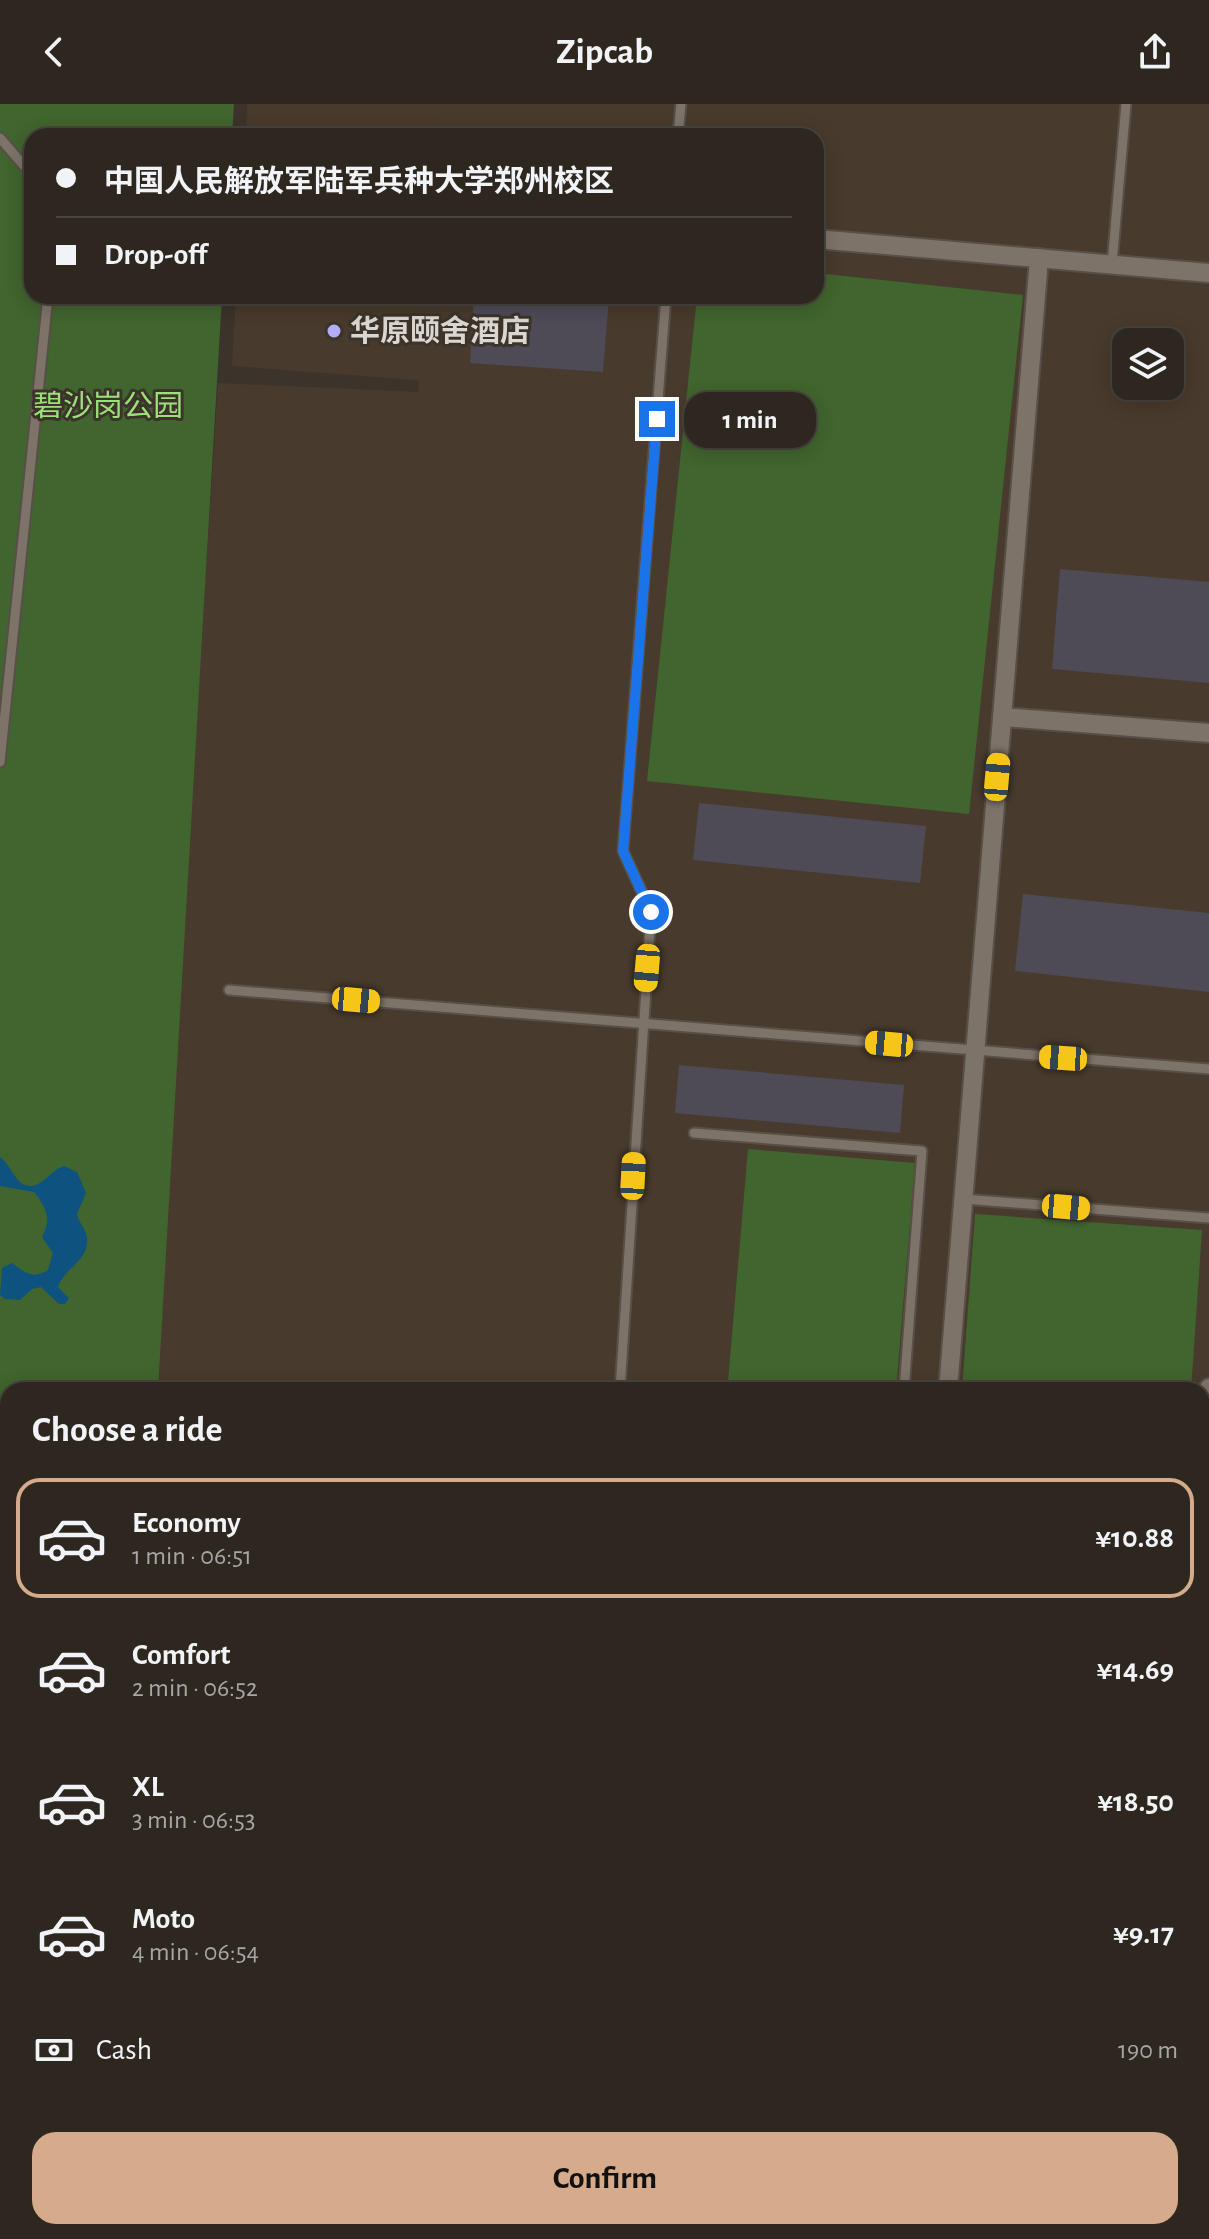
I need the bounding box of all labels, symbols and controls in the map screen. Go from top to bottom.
icon: back [32,30,76,74]
icon: share [1133,30,1177,74]
text: Zipcab [556,34,653,70]
text: 中国人民解放军陆军兵种大学郑州校区 [104,167,614,197]
text: Drop-off [104,240,207,270]
place label: 华原颐舍酒店 [350,314,530,347]
marker: 华原颐舍酒店 [325,322,343,340]
map controls [1112,328,1184,400]
button: layers [1112,328,1184,400]
park label: 碧沙岗公园 [33,390,183,422]
callout: 1 min [685,391,817,447]
route end [639,401,675,437]
text: 1 min [723,407,777,433]
car [983,752,1011,802]
route start [633,894,669,930]
car [633,943,661,993]
car [331,986,381,1014]
car [864,1030,914,1058]
car [1038,1044,1088,1072]
car [620,1151,646,1201]
car [1041,1193,1091,1221]
text: Choose a ride [32,1412,222,1448]
icon: car [36,1502,108,1574]
text: Economy [132,1508,241,1538]
text: ¥10.88 [1095,1523,1174,1553]
text: 1 min · 06:51 [132,1543,252,1569]
icon: car [36,1634,108,1706]
text: Comfort [132,1640,231,1670]
text: ¥14.69 [1096,1655,1174,1685]
text: 2 min · 06:52 [132,1675,258,1701]
icon: car [36,1766,108,1838]
text: XL [132,1772,164,1802]
text: ¥18.50 [1097,1787,1174,1817]
text: 3 min · 06:53 [132,1807,256,1833]
icon: car [36,1898,108,1970]
text: Moto [132,1904,195,1934]
text: ¥9.17 [1113,1919,1174,1949]
text: 4 min · 06:54 [132,1939,259,1965]
icon: cash [32,2028,76,2072]
text: Cash [96,2035,152,2065]
text: 190 m [1118,2037,1178,2063]
button: Confirm [32,2132,1178,2224]

